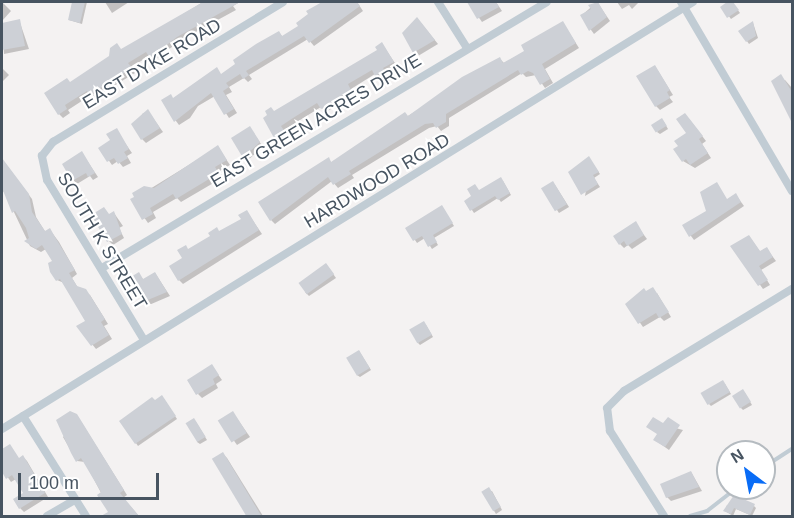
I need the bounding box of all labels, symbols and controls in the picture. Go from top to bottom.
street label: EAST DYKE ROAD [79,14,225,114]
street label: EAST GREEN ACRES DRIVE [206,49,426,193]
street label: HARDWOOD ROAD [300,129,454,233]
street label: SOUTH K STREET [53,169,151,313]
north arrow [716,440,776,500]
text: N [728,446,747,466]
scale bar [21,461,162,499]
text: 100 m [29,473,79,493]

